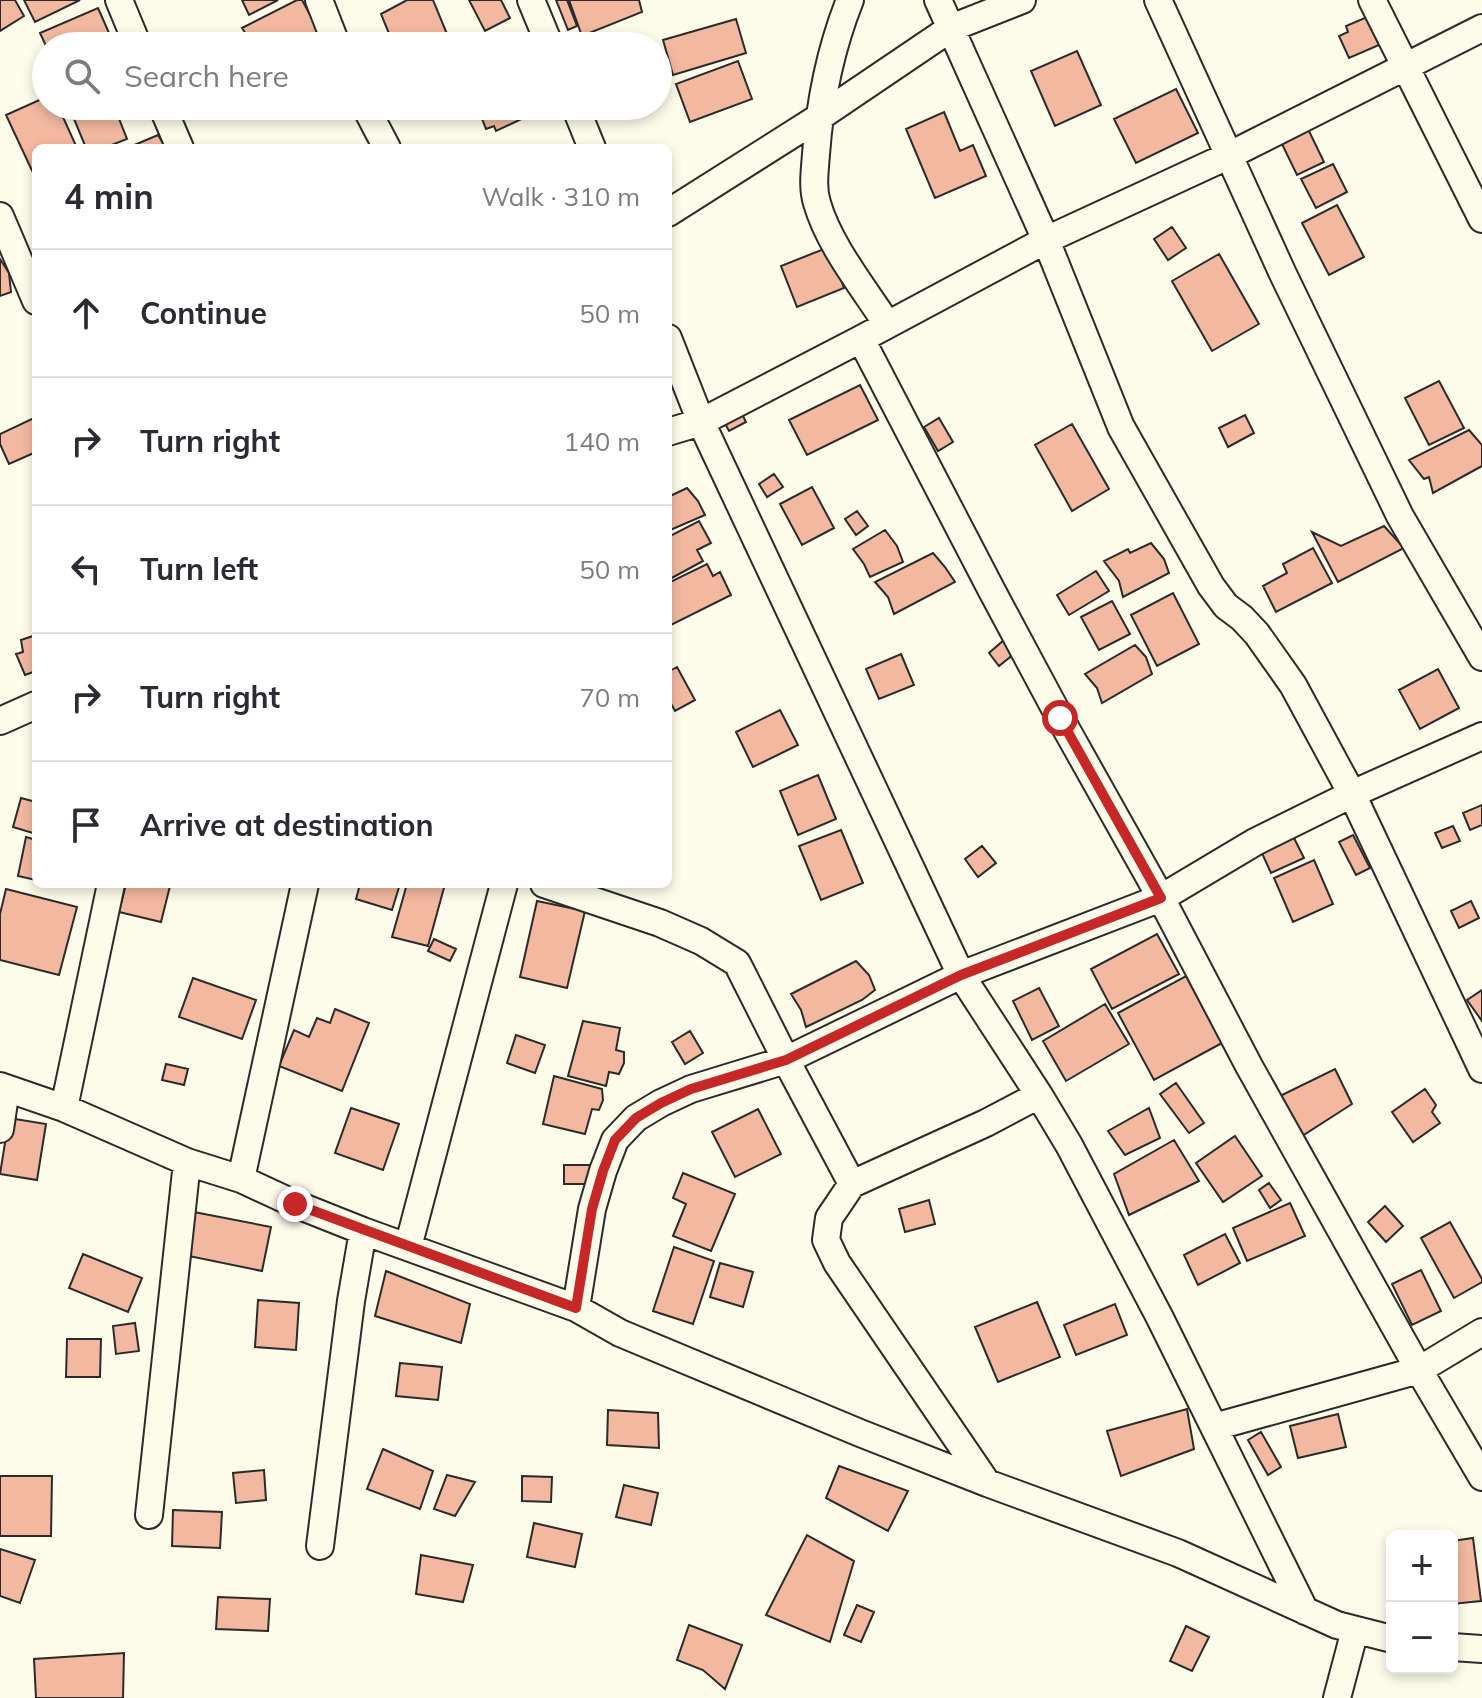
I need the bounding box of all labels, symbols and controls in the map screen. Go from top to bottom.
search box [32,32,672,120]
icon: search [60,54,104,98]
text: Search here [124,57,289,95]
text: 4 min [64,175,154,218]
text: Walk · 310 m [481,180,640,213]
icon: ahead [64,291,108,335]
text: Continue [140,294,267,332]
text: 50 m [579,297,640,330]
icon: right [64,419,108,463]
text: Turn right [140,422,280,460]
text: 140 m [564,425,640,458]
icon: left [64,547,108,591]
text: Turn left [140,550,258,588]
text: 50 m [579,553,640,586]
icon: right [64,675,108,719]
text: Turn right [140,678,280,716]
text: 70 m [579,681,640,714]
route start [1042,700,1078,736]
icon: arrive [64,803,108,847]
text: Arrive at destination [140,806,434,844]
route end [277,1186,313,1222]
map controls [1386,1530,1458,1674]
button: + [1386,1530,1458,1602]
button: − [1386,1602,1458,1674]

